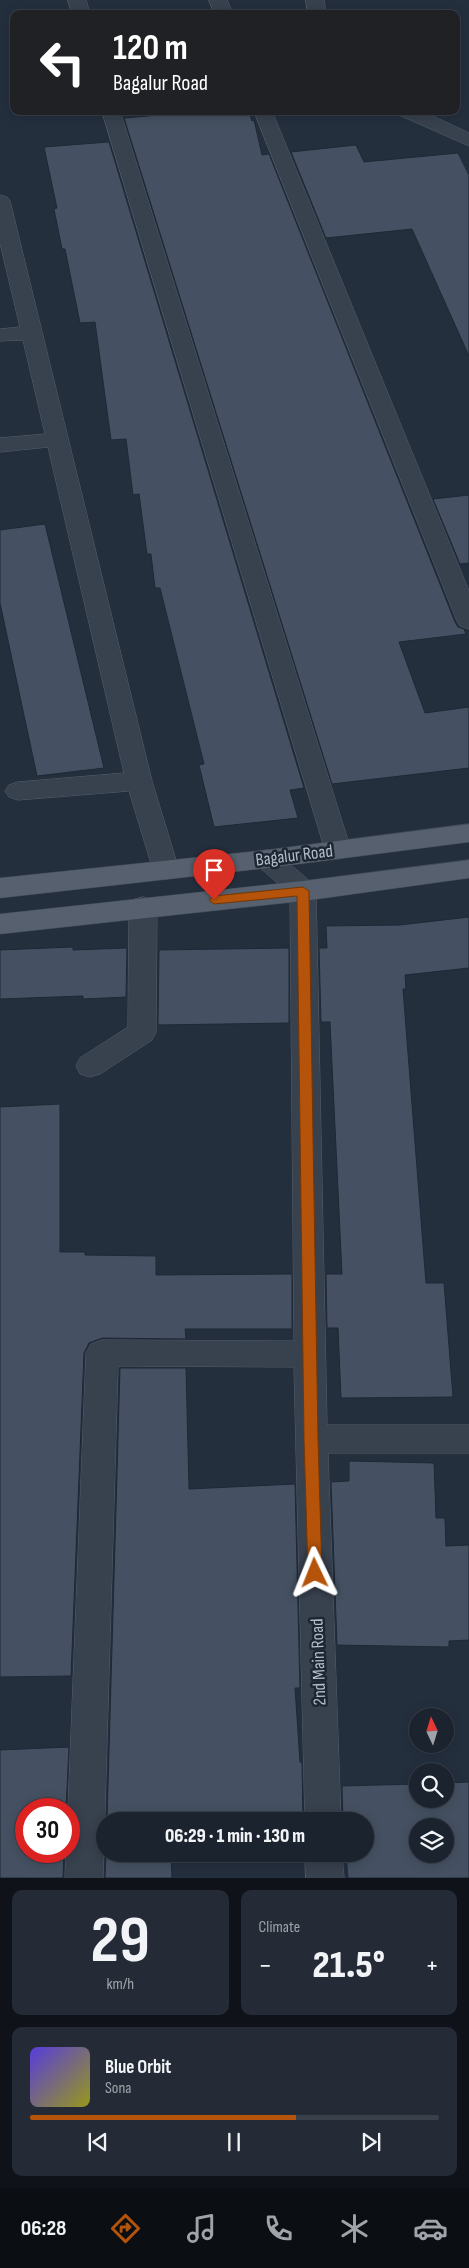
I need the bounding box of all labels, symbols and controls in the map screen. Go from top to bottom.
text: 120 m [113,27,188,70]
icon: left [30,30,95,95]
text: Bagalur Road [113,70,208,97]
street label: Bagalur Road [254,840,334,871]
pin [193,849,235,900]
icon: arrive [200,856,228,884]
position arrow [288,1546,340,1598]
street label: 2nd Main Road [306,1618,331,1706]
north arrow [409,1708,454,1752]
map controls [409,1708,454,1863]
button: search [409,1763,454,1808]
speed limit sign: 30 [15,1798,80,1863]
button: layers [409,1818,454,1863]
text: 06:29 · 1 min · 130 m [165,1825,305,1848]
text: 29 [91,1903,150,1981]
text: Climate [259,1918,300,1937]
text: 21.5° [313,1943,385,1988]
text: − [259,1949,272,1982]
text: + [425,1949,439,1982]
text: km/h [106,1975,134,1994]
text: Blue Orbit [105,2056,171,2079]
text: Sona [105,2079,132,2098]
icon: previous [84,2128,112,2156]
icon: pause [220,2128,248,2156]
icon: next [357,2128,385,2156]
icon: directions [108,2211,143,2246]
icon: music [184,2211,219,2246]
icon: phone [261,2211,296,2246]
icon: climate [337,2211,372,2246]
icon: car [413,2211,448,2246]
text: 06:28 [21,2215,66,2242]

